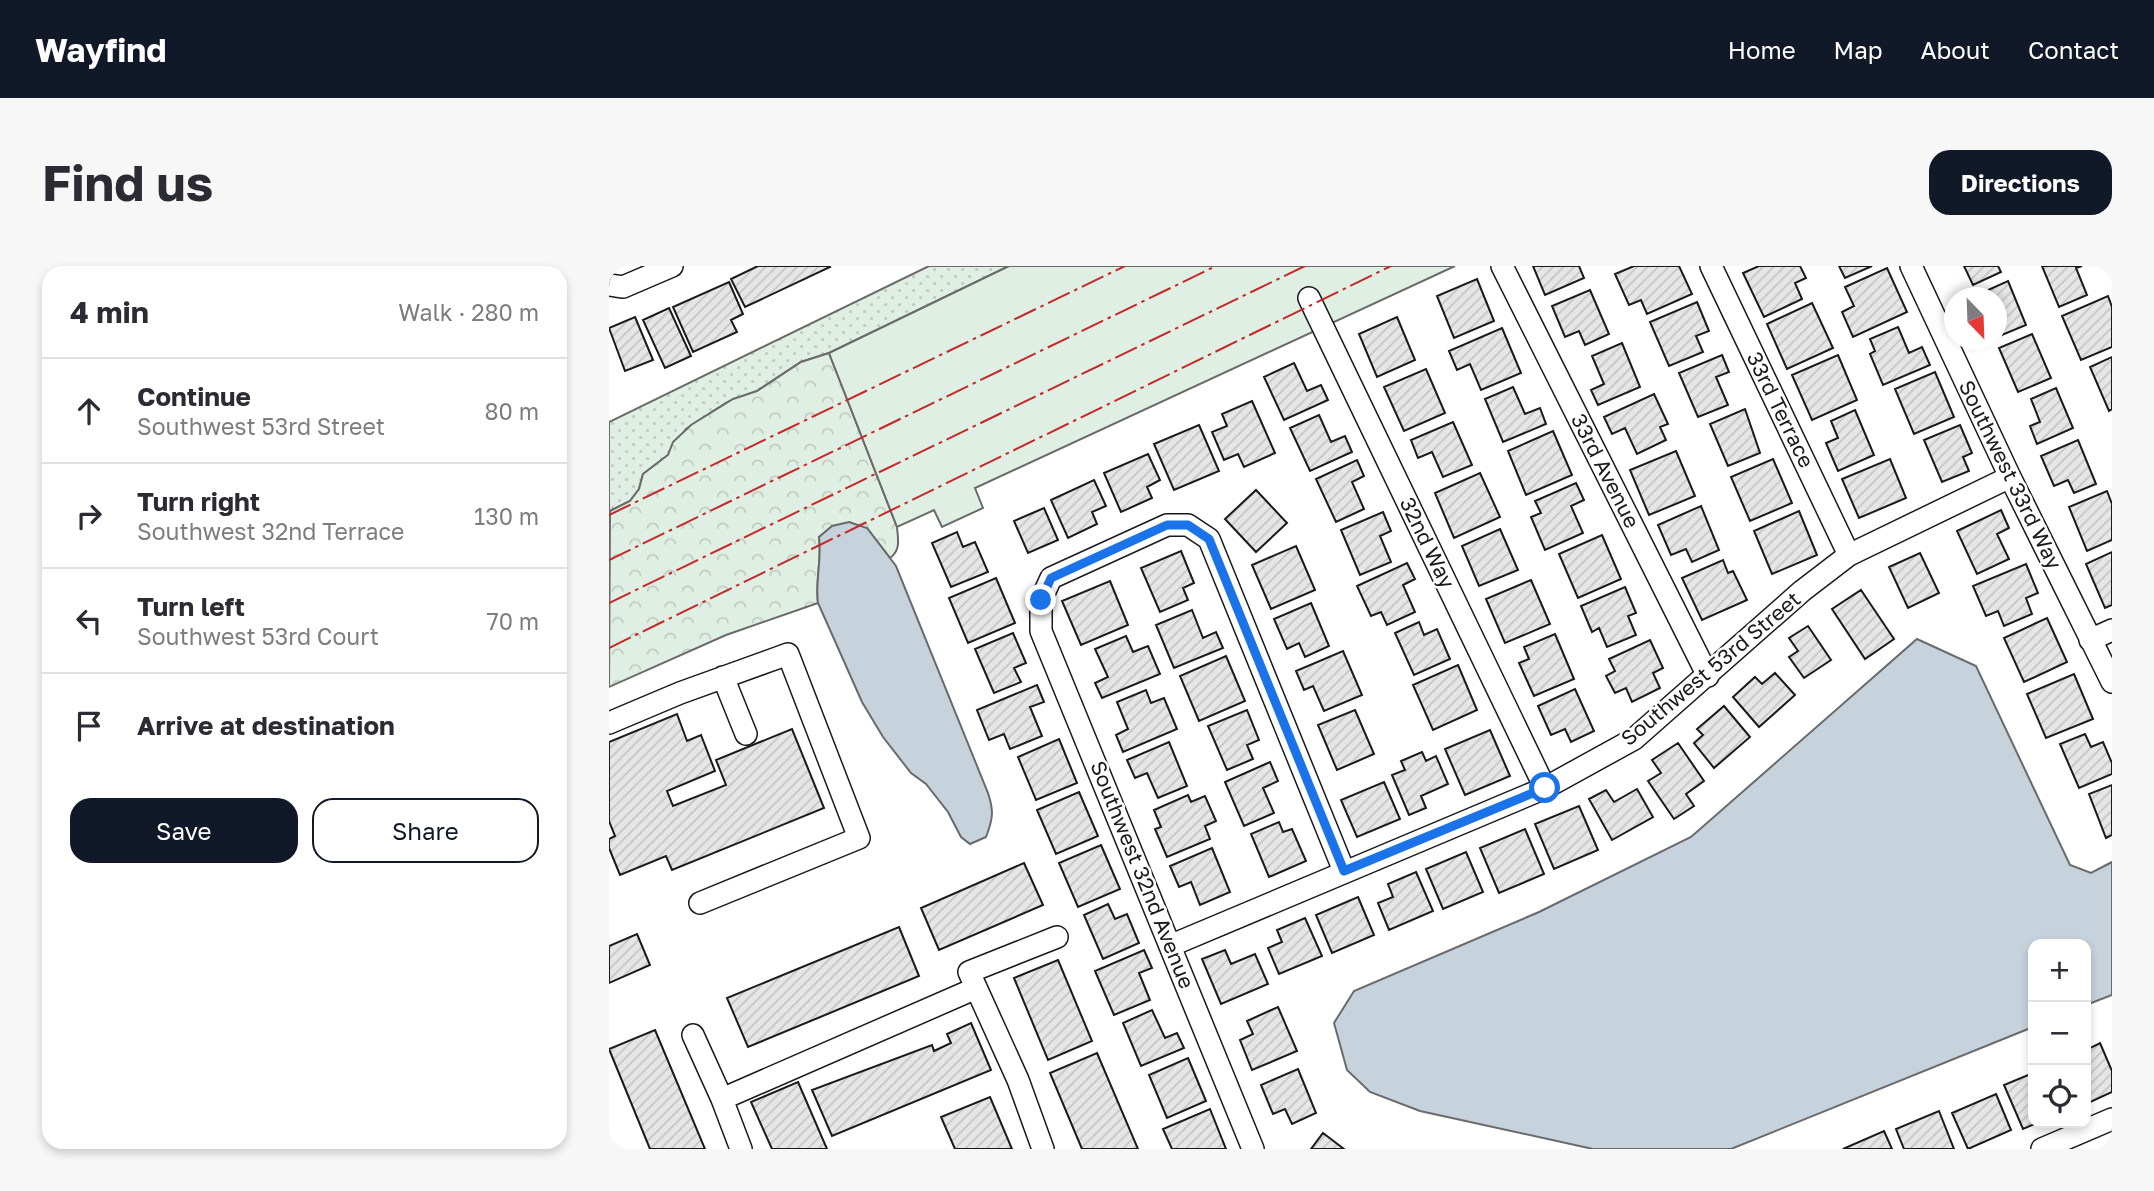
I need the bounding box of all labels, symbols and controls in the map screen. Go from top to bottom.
text: Wayfind [35,30,166,69]
text: Home [1728,35,1796,64]
text: Map [1834,35,1883,64]
text: About [1921,35,1990,64]
text: Contact [2028,35,2119,64]
button: Directions [1929,150,2112,215]
text: Find us [42,153,213,212]
north arrow [1944,287,2007,350]
text: 4 min [70,294,149,330]
text: Walk · 280 m [398,298,539,326]
street label: 33rd Terrace [1742,347,1820,472]
street label: Southwest 33rd Way [1954,376,2068,573]
text: Continue [137,381,251,412]
icon: ahead [70,392,108,430]
text: 80 m [485,397,539,425]
street label: 33rd Avenue [1566,409,1646,532]
text: Southwest 53rd Street [137,412,385,440]
text: Turn right [137,486,260,517]
street label: 32nd Way [1395,493,1461,593]
icon: right [70,497,108,535]
text: 130 m [474,502,539,530]
text: Southwest 32nd Terrace [137,517,404,545]
route end [1025,584,1056,615]
street label: Southwest 53rd Street [1615,586,1805,751]
text: Turn left [137,591,245,622]
icon: left [70,602,108,640]
text: 70 m [486,607,539,635]
text: Southwest 53rd Court [137,622,379,650]
icon: arrive [70,707,108,745]
text: Arrive at destination [137,710,395,741]
street label: Southwest 32nd Avenue [1085,757,1201,992]
route start [1529,772,1560,803]
button: Save [70,798,298,863]
button: Share [312,798,539,863]
map controls [2028,939,2091,1128]
button: + [2028,939,2091,1002]
button: − [2028,1002,2091,1065]
button: locate [2028,1065,2091,1128]

